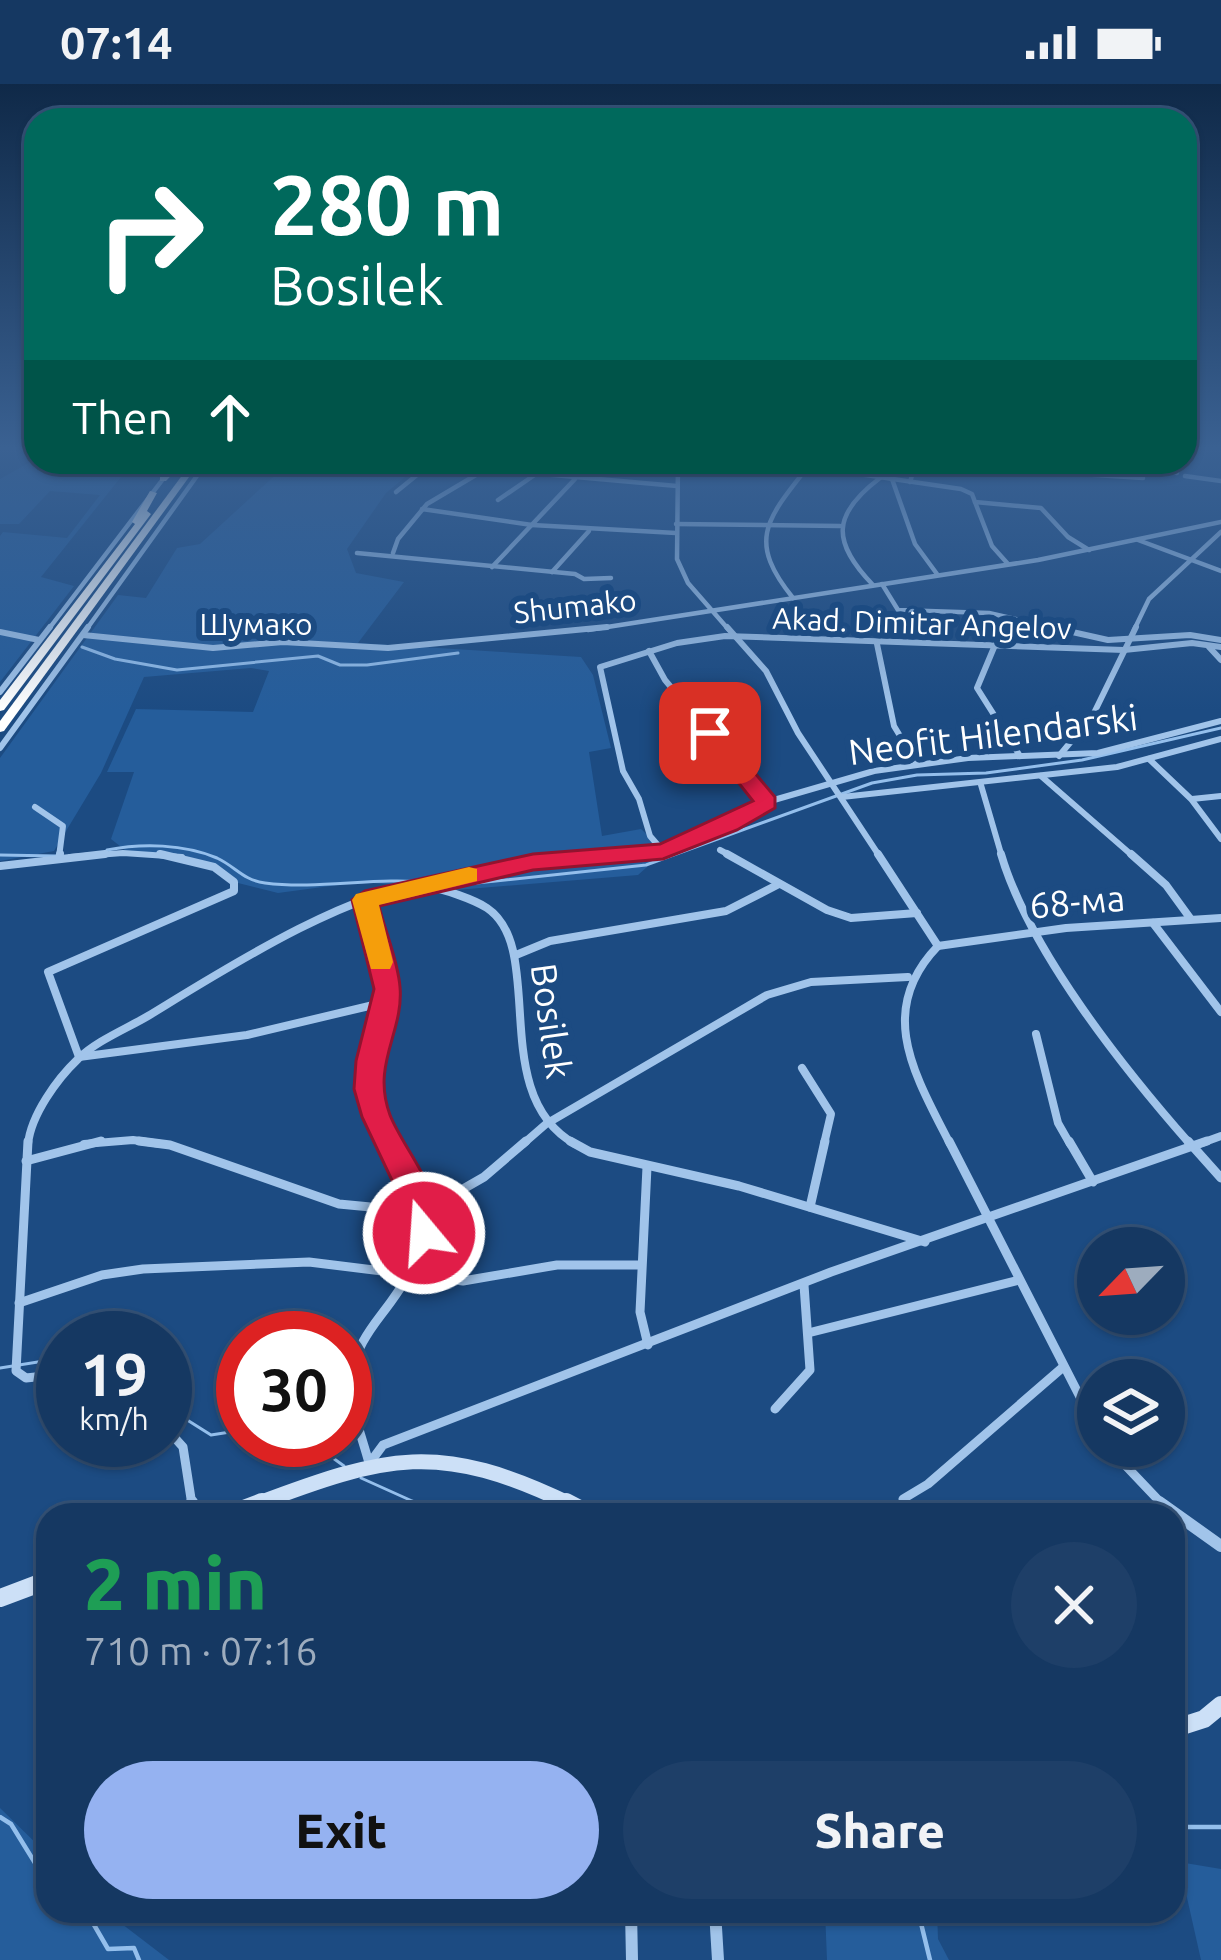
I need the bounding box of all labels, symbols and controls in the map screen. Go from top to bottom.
text: 07:14 [60,17,173,68]
icon: right [72,156,228,312]
text: 280 m [270,157,504,251]
text: Bosilek [270,255,444,315]
icon: ahead [197,384,263,450]
text: Then [72,392,173,443]
street label: Shumako [512,583,638,629]
street label: Akad. Dimitar Angelov [772,601,1073,645]
street label: Шумако [199,607,313,641]
pin [659,682,761,784]
street label: Neofit Hilendarski [846,696,1140,772]
icon: arrive [677,700,743,766]
street label: 68-ма [1028,876,1126,926]
street label: Bosilek [524,961,580,1081]
position arrow [361,1170,487,1296]
north arrow [1077,1227,1185,1335]
map controls [1077,1227,1185,1467]
speed limit sign: 30 [216,1311,372,1467]
text: 19 [80,1340,148,1407]
button: layers [1077,1359,1185,1467]
text: km/h [79,1402,149,1436]
button: close [1011,1542,1137,1668]
text: 2 min [84,1543,267,1624]
text: 710 m · 07:16 [84,1629,318,1672]
button: Exit [84,1761,599,1899]
button: Share [623,1761,1137,1899]

